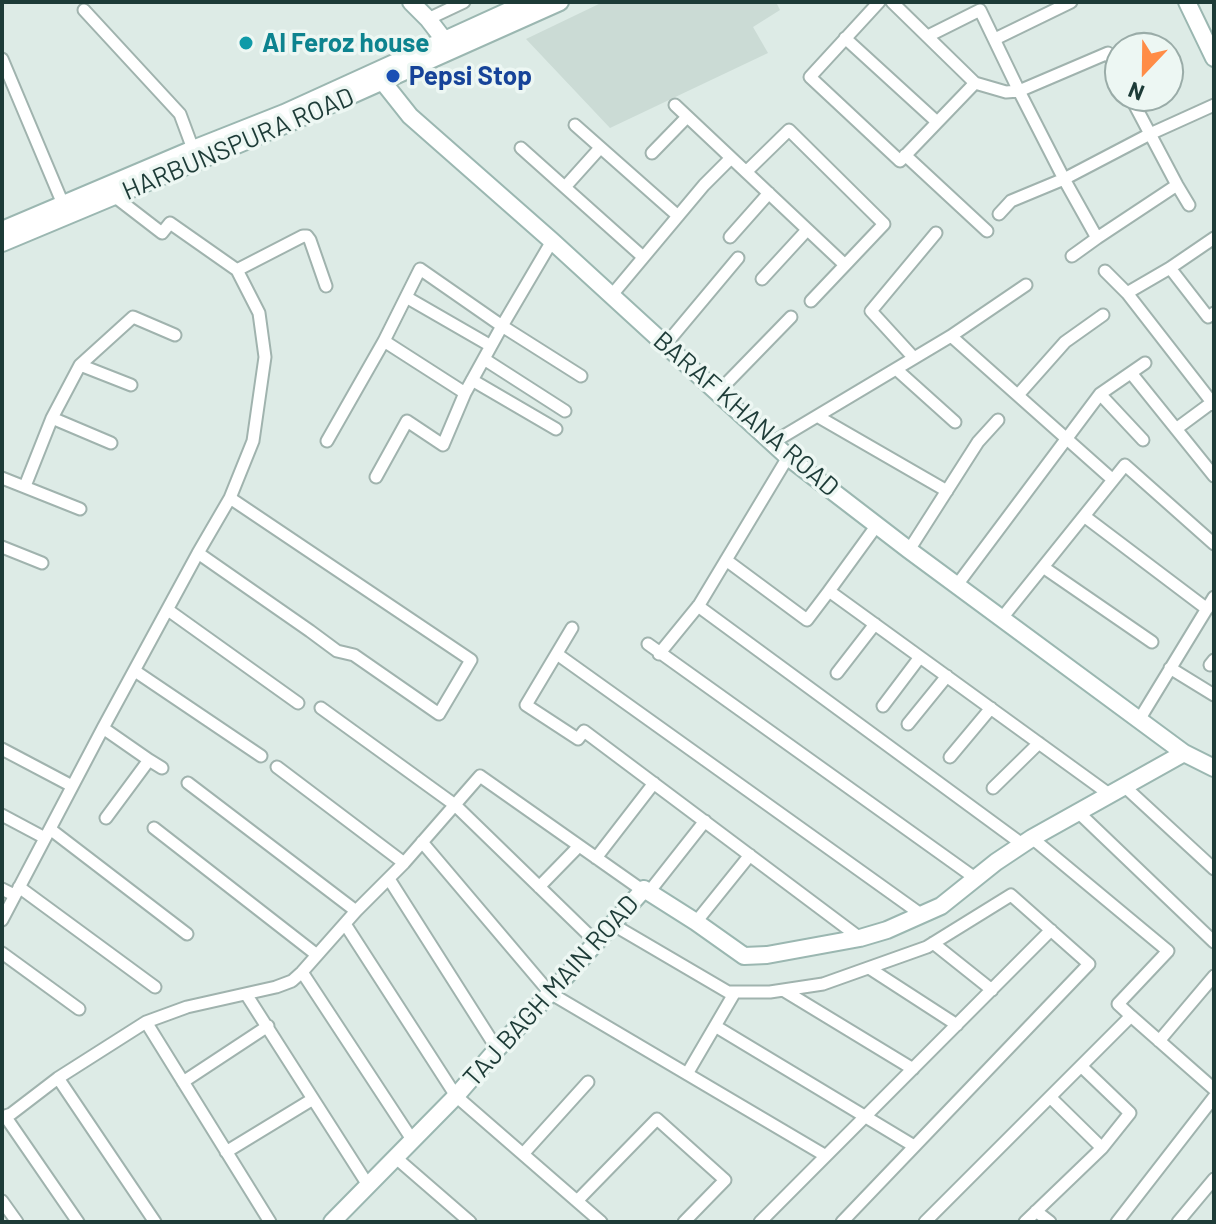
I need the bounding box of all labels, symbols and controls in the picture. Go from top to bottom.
place label: Al Feroz house [262,27,430,59]
north arrow [1104,32,1184,112]
marker: Al Feroz house [237,34,255,52]
place label: Pepsi Stop [409,60,532,92]
marker: Pepsi Stop [384,67,402,85]
text: N [1124,78,1147,107]
street label: HARBUNSPURA ROAD [117,81,359,207]
street label: BARAF KHANA ROAD [647,325,845,503]
street label: TAJ BAGH MAIN ROAD [457,889,645,1093]

